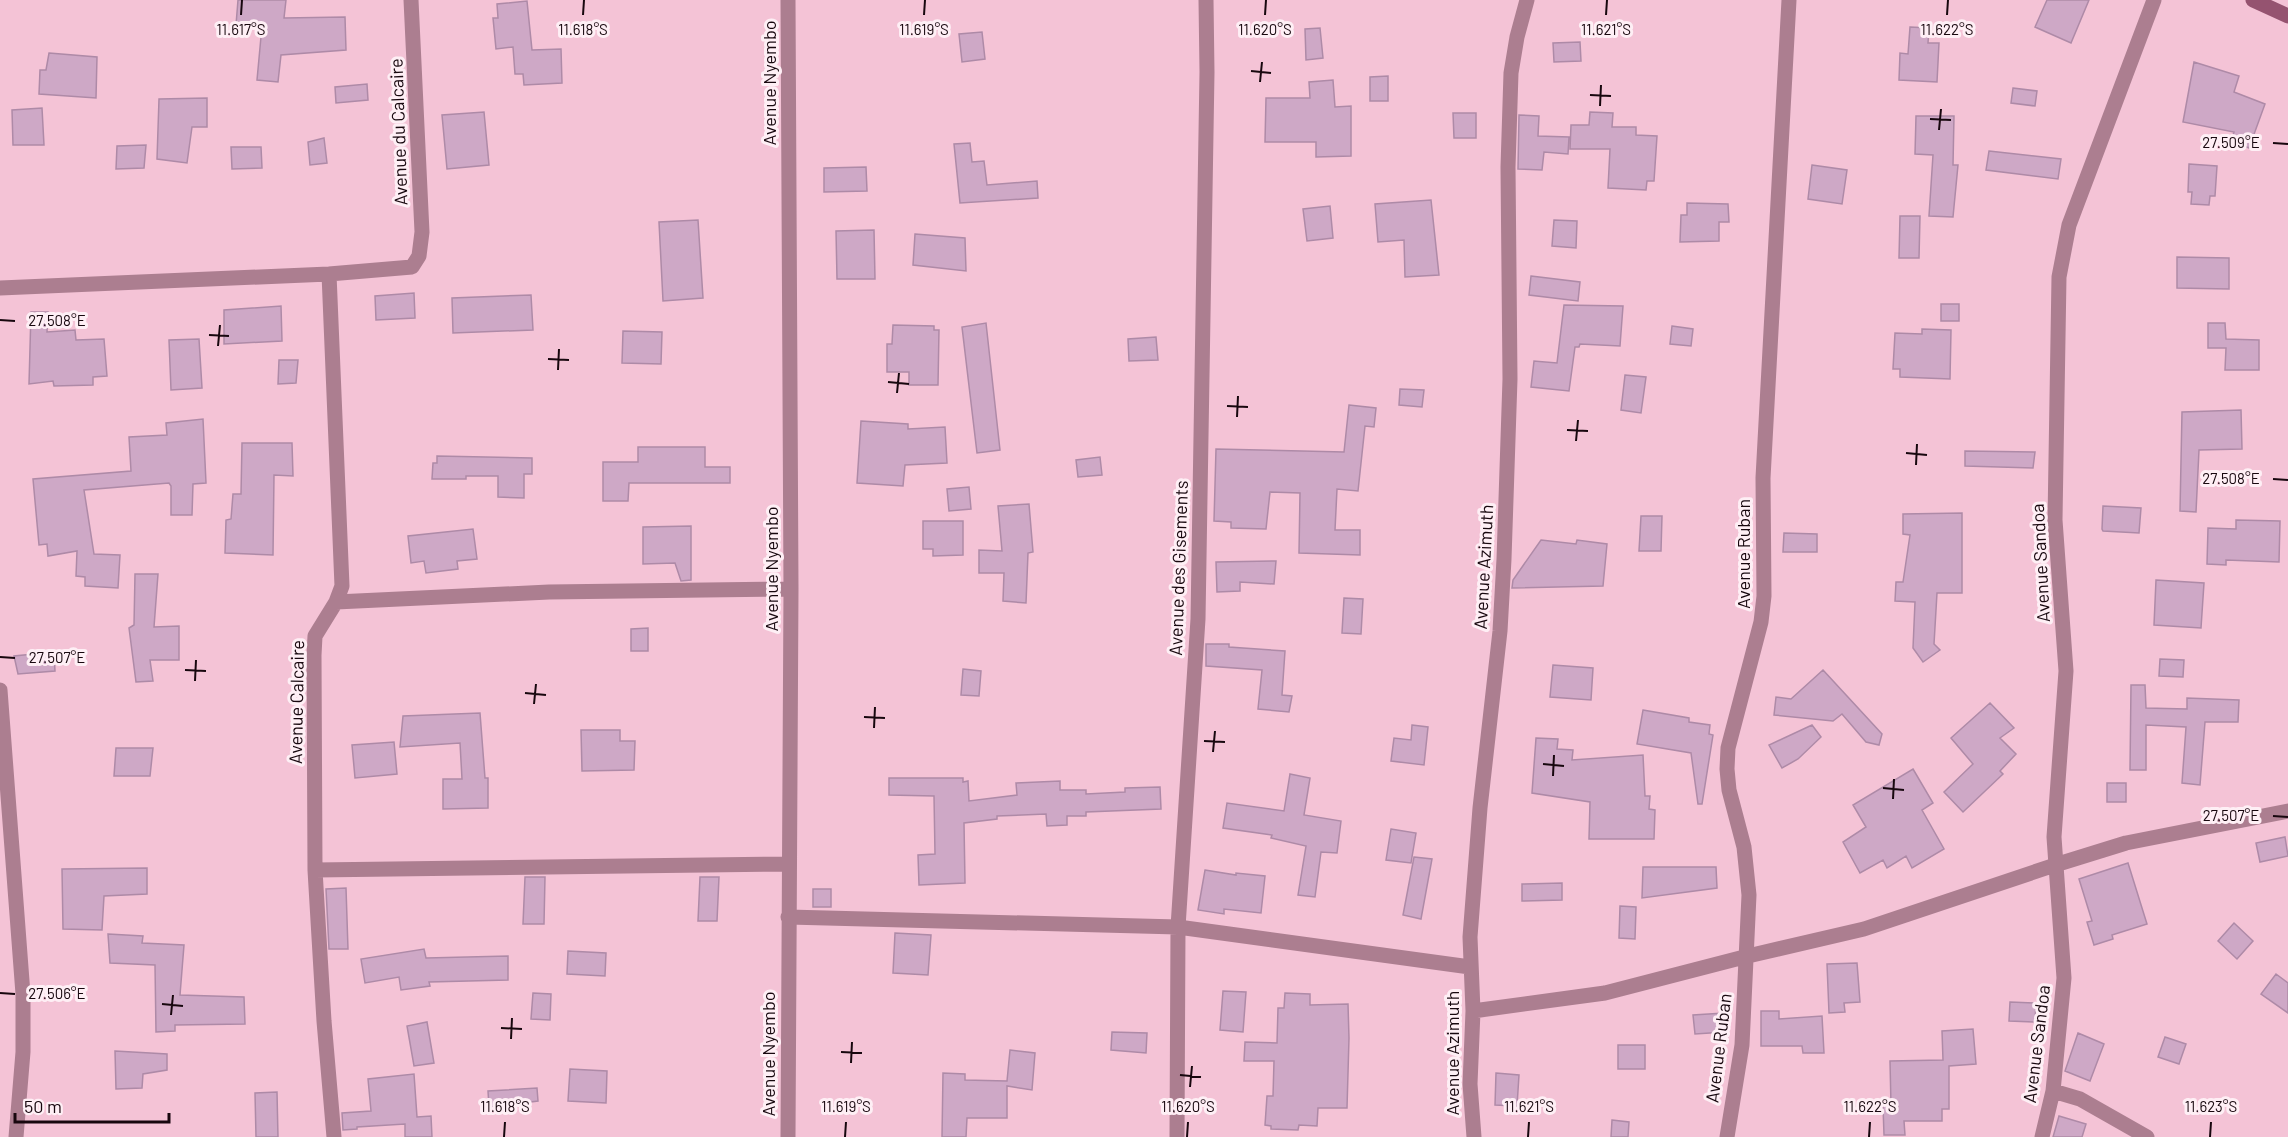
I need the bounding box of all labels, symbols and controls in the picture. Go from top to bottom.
text: 11.617°S [217,20,266,38]
text: 11.618°S [558,20,608,38]
text: 11.619°S [899,20,949,38]
text: 11.620°S [1238,20,1292,38]
text: 11.621°S [1581,20,1631,38]
text: 11.622°S [1921,20,1974,38]
street label: Avenue Nyembo [758,21,780,145]
street label: Avenue du Calcaire [384,58,412,206]
text: 27.509°E [2202,133,2260,151]
text: 27.508°E [28,311,86,329]
text: 27.508°E [2202,469,2260,487]
street label: Avenue des Gisements [1164,480,1192,656]
street label: Avenue Ruban [1732,499,1754,609]
street label: Avenue Sandoa [2026,503,2054,623]
street label: Avenue Azimuth [1469,504,1497,630]
street label: Avenue Nyembo [760,507,782,631]
street label: Avenue Calcaire [284,640,308,764]
text: 27.507°E [29,648,85,666]
text: 27.507°E [2203,806,2259,824]
text: 27.506°E [28,984,86,1002]
street label: Avenue Sandoa [2018,984,2054,1104]
street label: Avenue Azimuth [1441,990,1463,1116]
street label: Avenue Nyembo [757,992,779,1116]
street label: Avenue Ruban [1700,992,1736,1104]
scale bar [15,1086,170,1124]
text: 50 m [24,1095,62,1117]
text: 11.618°S [480,1097,530,1115]
text: 11.619°S [821,1097,871,1115]
text: 11.620°S [1161,1097,1215,1115]
text: 11.621°S [1504,1097,1554,1115]
text: 11.622°S [1844,1097,1897,1115]
text: 11.623°S [2185,1097,2237,1115]

